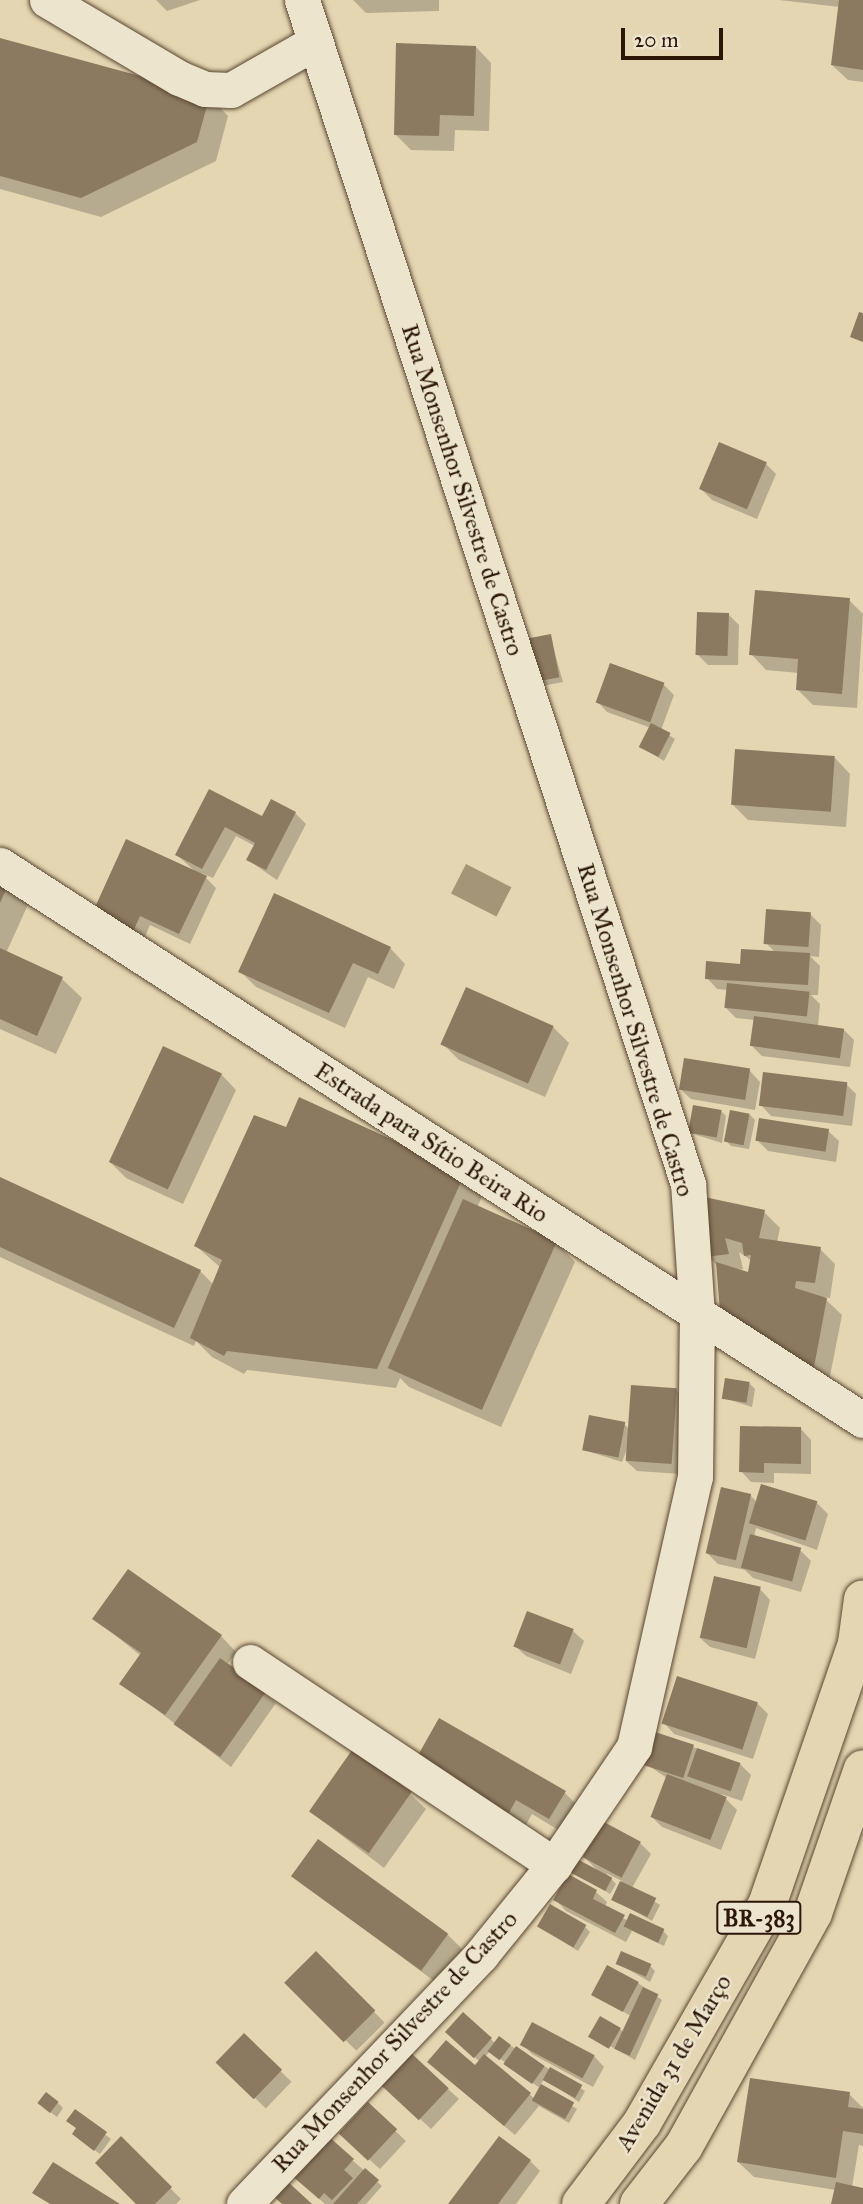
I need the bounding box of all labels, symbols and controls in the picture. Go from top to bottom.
scale bar [625,14,726,58]
text: 20 m [634,27,679,53]
street label: Rua Monsenhor Silvestre de Castro [395,321,529,659]
street label: Rua Monsenhor Silvestre de Castro [571,860,699,1200]
street label: Estrada para Sítio Beira Rio [309,1057,553,1229]
road number: BR-383 [715,1898,803,1938]
street label: Rua Monsenhor Silvestre de Castro [266,1905,524,2179]
street label: Avenida 31 de Março [610,1969,738,2157]

